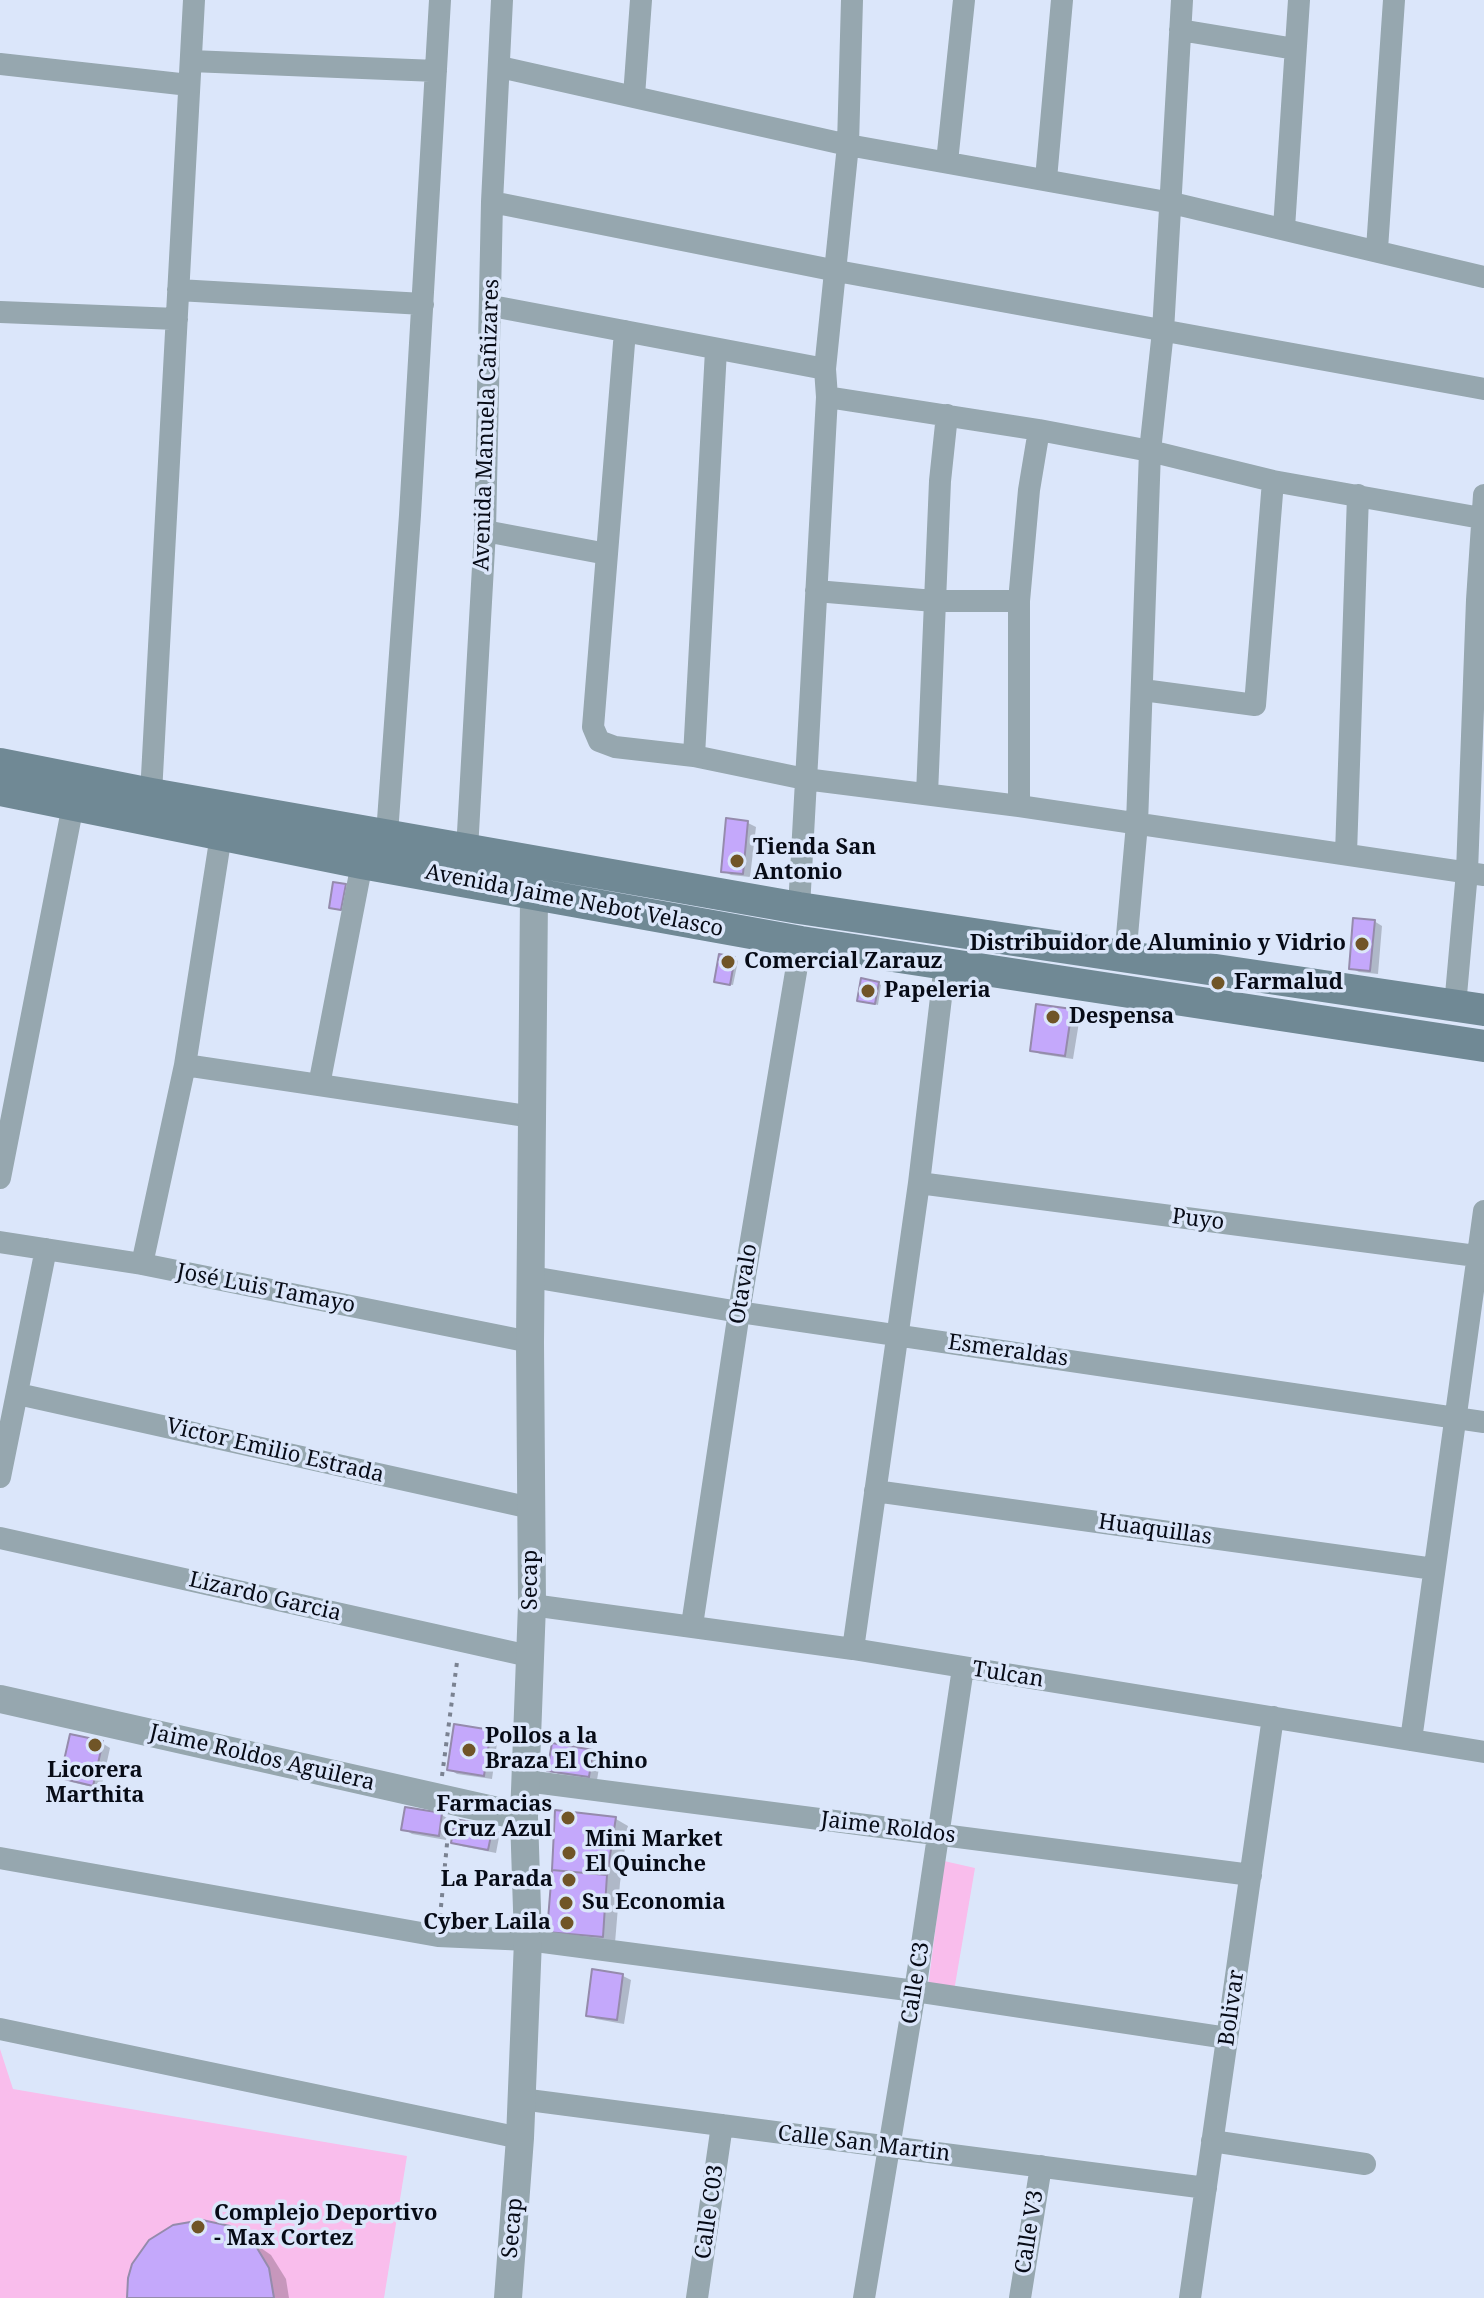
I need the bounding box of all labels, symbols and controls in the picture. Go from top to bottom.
street label: Avenida Manuela Cañizares [469,279,505,571]
place label: Tienda San Antonio [753,835,876,886]
marker: Tienda San Antonio [728,852,746,870]
street label: Avenida Jaime Nebot Velasco [423,859,725,943]
place label: Distribuidor de Aluminio y Vidrio [970,931,1346,957]
marker: Distribuidor de Aluminio y Vidrio [1353,935,1371,953]
place label: Comercial Zarauz [744,949,942,975]
marker: Comercial Zarauz [719,953,737,971]
place label: Farmalud [1234,970,1343,996]
marker: Farmalud [1209,974,1227,992]
place label: Papeleria [884,978,991,1004]
marker: Papeleria [859,982,877,1000]
place label: Despensa [1069,1004,1174,1030]
marker: Despensa [1044,1008,1062,1026]
street label: Puyo [1170,1204,1226,1236]
street label: Otavalo [725,1242,763,1326]
street label: José Luis Tamayo [174,1259,358,1319]
street label: Esmeraldas [946,1329,1070,1373]
street label: Victor Emilio Estrada [164,1413,386,1489]
street label: Huaquillas [1097,1509,1213,1551]
street label: Secap [518,1550,544,1610]
street label: Lizardo Garcia [186,1567,344,1627]
street label: Tulcan [971,1656,1045,1694]
street label: Jaime Roldos Aguilera [147,1719,377,1797]
place label: Pollos a la Braza El Chino [485,1724,648,1776]
marker: Licorera Marthita [86,1736,104,1754]
marker: Pollos a la Braza El Chino [460,1741,478,1759]
place label: Licorera Marthita [45,1758,145,1810]
place label: Farmacias Cruz Azul [437,1792,552,1844]
street label: Jaime Roldos [819,1807,957,1849]
marker: Farmacias Cruz Azul [559,1809,577,1827]
place label: Mini Market El Quinche [585,1827,723,1878]
marker: Mini Market El Quinche [560,1844,578,1862]
place label: La Parada [441,1867,553,1893]
marker: La Parada [560,1871,578,1889]
place label: Su Economia [582,1890,725,1916]
marker: Su Economia [557,1894,575,1912]
place label: Cyber Laila [423,1910,551,1936]
marker: Cyber Laila [558,1914,576,1932]
street label: Calle C3 [896,1940,936,2026]
street label: Bolivar [1214,1968,1250,2048]
street label: Calle San Martin [776,2120,952,2168]
street label: Calle C03 [690,2163,730,2261]
street label: Calle V3 [1010,2188,1050,2276]
street label: Secap [497,2197,529,2259]
place label: Complejo Deportivo - Max Cortez [214,2201,437,2252]
marker: Complejo Deportivo - Max Cortez [189,2218,207,2236]

